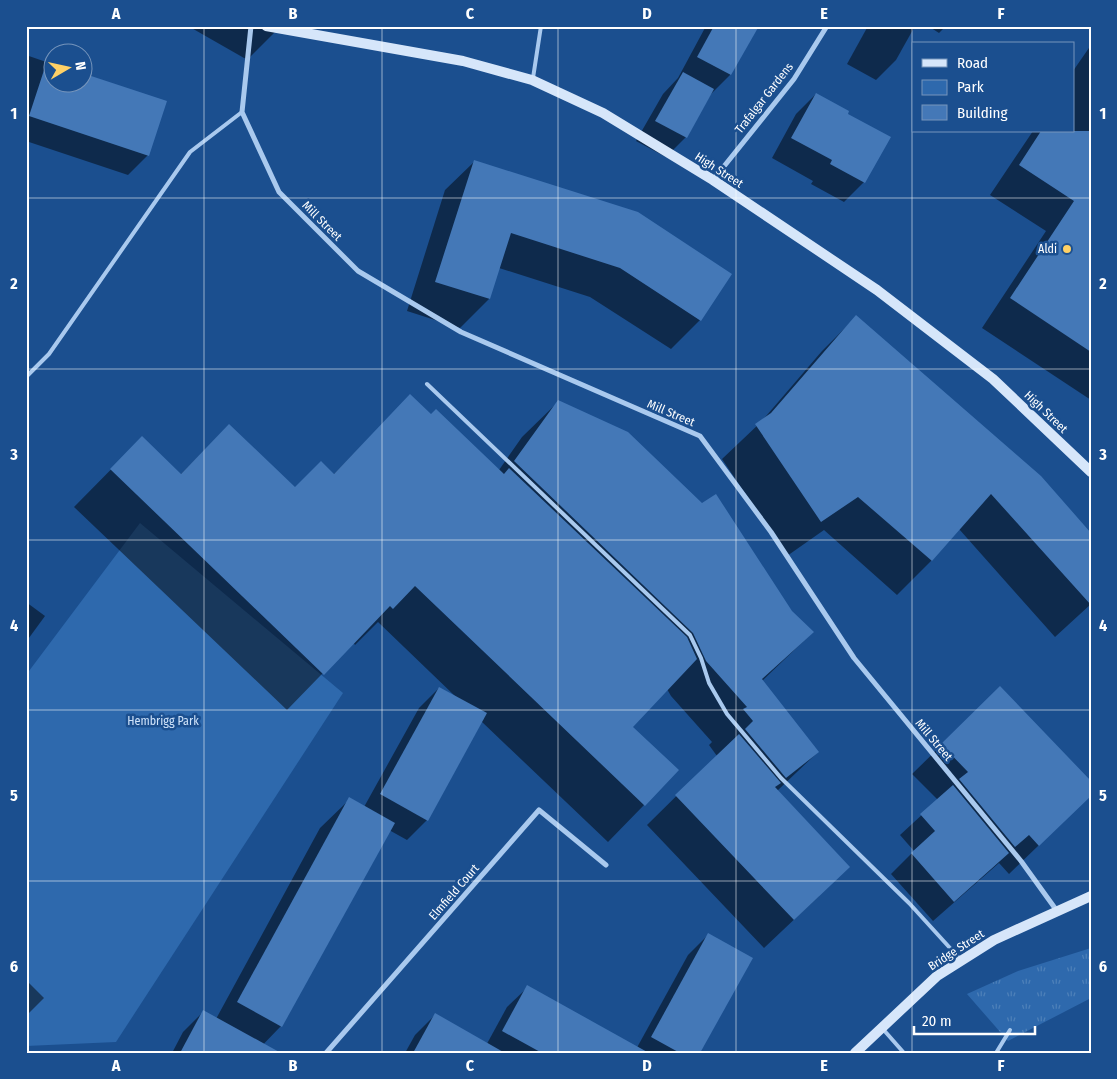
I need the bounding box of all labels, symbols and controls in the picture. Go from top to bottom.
text: A [111,4,121,23]
text: B [289,4,298,23]
text: C [466,4,475,23]
text: D [642,4,652,23]
text: E [820,4,828,23]
text: F [997,4,1005,23]
north arrow [42,42,92,92]
legend [912,42,1074,132]
text: Road [957,54,988,72]
street label: Trafalgar Gardens [732,60,796,136]
text: N [71,61,89,72]
text: Park [957,78,984,96]
text: 1 [11,104,17,123]
text: Building [957,104,1008,122]
text: 1 [1100,104,1106,123]
street label: High Street [692,149,746,191]
street label: Mill Street [299,198,345,244]
place label: Aldi [1038,242,1057,256]
marker: Aldi [1061,243,1073,255]
text: 2 [9,274,18,293]
text: 2 [1098,274,1107,293]
street label: High Street [1022,388,1071,436]
street label: Mill Street [645,397,697,429]
text: 3 [9,445,18,464]
text: 3 [1098,445,1107,464]
text: 4 [10,616,18,635]
text: 4 [1099,616,1107,635]
park label: Hembrigg Park [127,714,199,728]
street label: Mill Street [912,716,956,764]
text: 5 [10,786,18,805]
text: 5 [1099,786,1107,805]
street label: Elmfield Court [426,861,482,923]
street label: Bridge Street [925,927,987,973]
text: 6 [10,957,18,976]
text: 6 [1099,957,1107,976]
scale bar [914,1004,1036,1036]
text: 20 m [922,1012,952,1030]
text: A [111,1056,121,1075]
text: B [289,1056,298,1075]
text: C [466,1056,475,1075]
text: D [642,1056,652,1075]
text: E [820,1056,828,1075]
text: F [997,1056,1005,1075]

